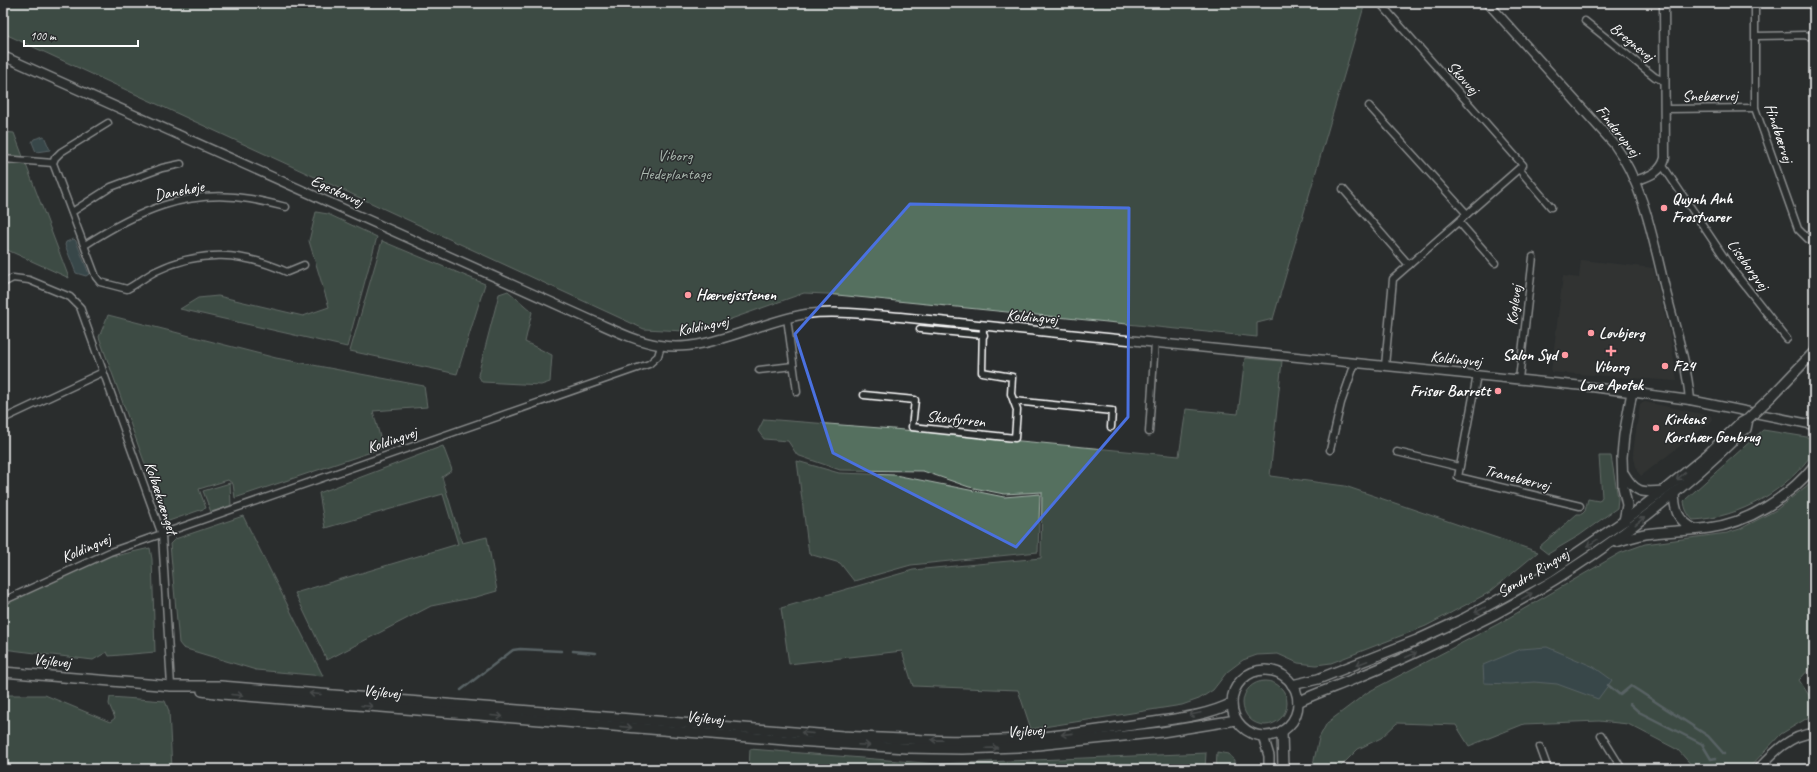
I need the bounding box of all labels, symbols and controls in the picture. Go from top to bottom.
street label: Bregnevej [1606,18,1660,68]
scale bar [24,22,138,48]
text: 100 m [30,28,57,44]
street label: Skovvej [1443,57,1485,100]
street label: Snebærvej [1682,85,1740,106]
street label: Finderupvej [1591,101,1646,162]
street label: Hindbærvej [1760,101,1799,167]
park label: Viborg Hedeplantage [639,146,712,184]
street label: Egeskovvej [308,171,368,212]
street label: Danehøje [153,176,207,206]
place label: Quynh Anh Frostvarer [1672,189,1733,227]
marker: Quynh Anh Frostvarer [1659,203,1669,213]
street label: Liseborgvej [1723,235,1774,296]
street label: Koglevej [1502,282,1527,326]
place label: Hærvejsstenen [696,285,777,305]
marker: Hærvejsstenen [683,290,693,300]
street label: Koldingvej [1005,305,1060,329]
street label: Koldingvej [676,311,732,341]
place label: Løvbjerg [1599,323,1646,343]
marker: Løvbjerg [1586,328,1596,338]
place label: Salon Syd [1502,345,1560,365]
street label: Koldingvej [1429,346,1484,372]
marker: Viborg Løve Apotek [1606,346,1616,356]
marker: Salon Syd [1560,350,1570,360]
place label: F24 [1673,356,1697,376]
place label: Viborg Løve Apotek [1579,357,1645,395]
marker: F24 [1660,361,1670,371]
place label: Frisør Barrett [1410,381,1492,401]
marker: Frisør Barrett [1493,386,1503,396]
street label: Skovfyrren [926,406,987,432]
place label: Kirkens Korshær Genbrug [1664,409,1762,447]
street label: Koldingvej [364,422,421,458]
marker: Kirkens Korshær Genbrug [1651,423,1661,433]
street label: Kolbækvænget [140,459,183,539]
street label: Tranebærvej [1482,460,1553,496]
one-way arrow [1676,471,1687,480]
one-way arrow [1635,516,1646,525]
street label: Koldingvej [58,528,115,567]
one-way arrow [1586,539,1597,547]
street label: Søndre Ringvej [1494,543,1574,602]
one-way arrow [1521,591,1533,599]
one-way arrow [1475,607,1487,614]
street label: Vejlevej [32,649,73,673]
one-way arrow [1405,651,1417,658]
one-way arrow [1356,660,1368,668]
street label: Vejlevej [362,680,403,704]
one-way arrow [309,690,322,697]
one-way arrow [230,692,243,699]
one-way arrow [360,702,373,709]
street label: Vejlevej [685,706,726,730]
one-way arrow [1189,711,1202,719]
one-way arrow [490,713,503,720]
street label: Vejlevej [1007,720,1047,742]
one-way arrow [619,723,632,730]
one-way arrow [801,730,814,737]
one-way arrow [1061,731,1074,738]
one-way arrow [931,737,944,744]
one-way arrow [857,742,870,749]
one-way arrow [985,744,998,752]

